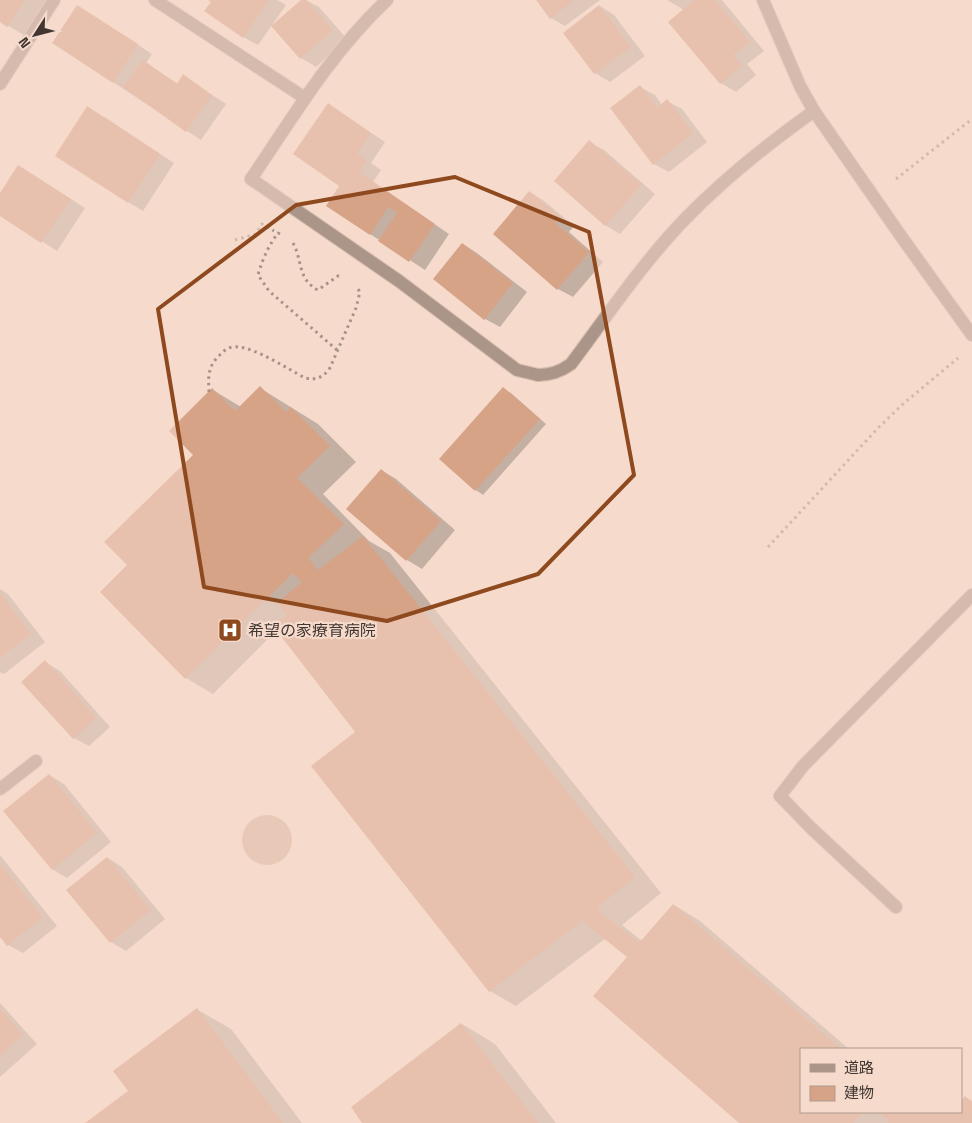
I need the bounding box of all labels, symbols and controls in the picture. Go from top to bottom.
north arrow [10,10,60,60]
text: N [14,34,35,52]
hospital icon: 希望の家療育病院 [217,617,243,643]
place label: 希望の家療育病院 [248,620,376,641]
legend [800,1048,962,1113]
text: 道路 [844,1058,874,1077]
text: 建物 [844,1083,874,1102]

